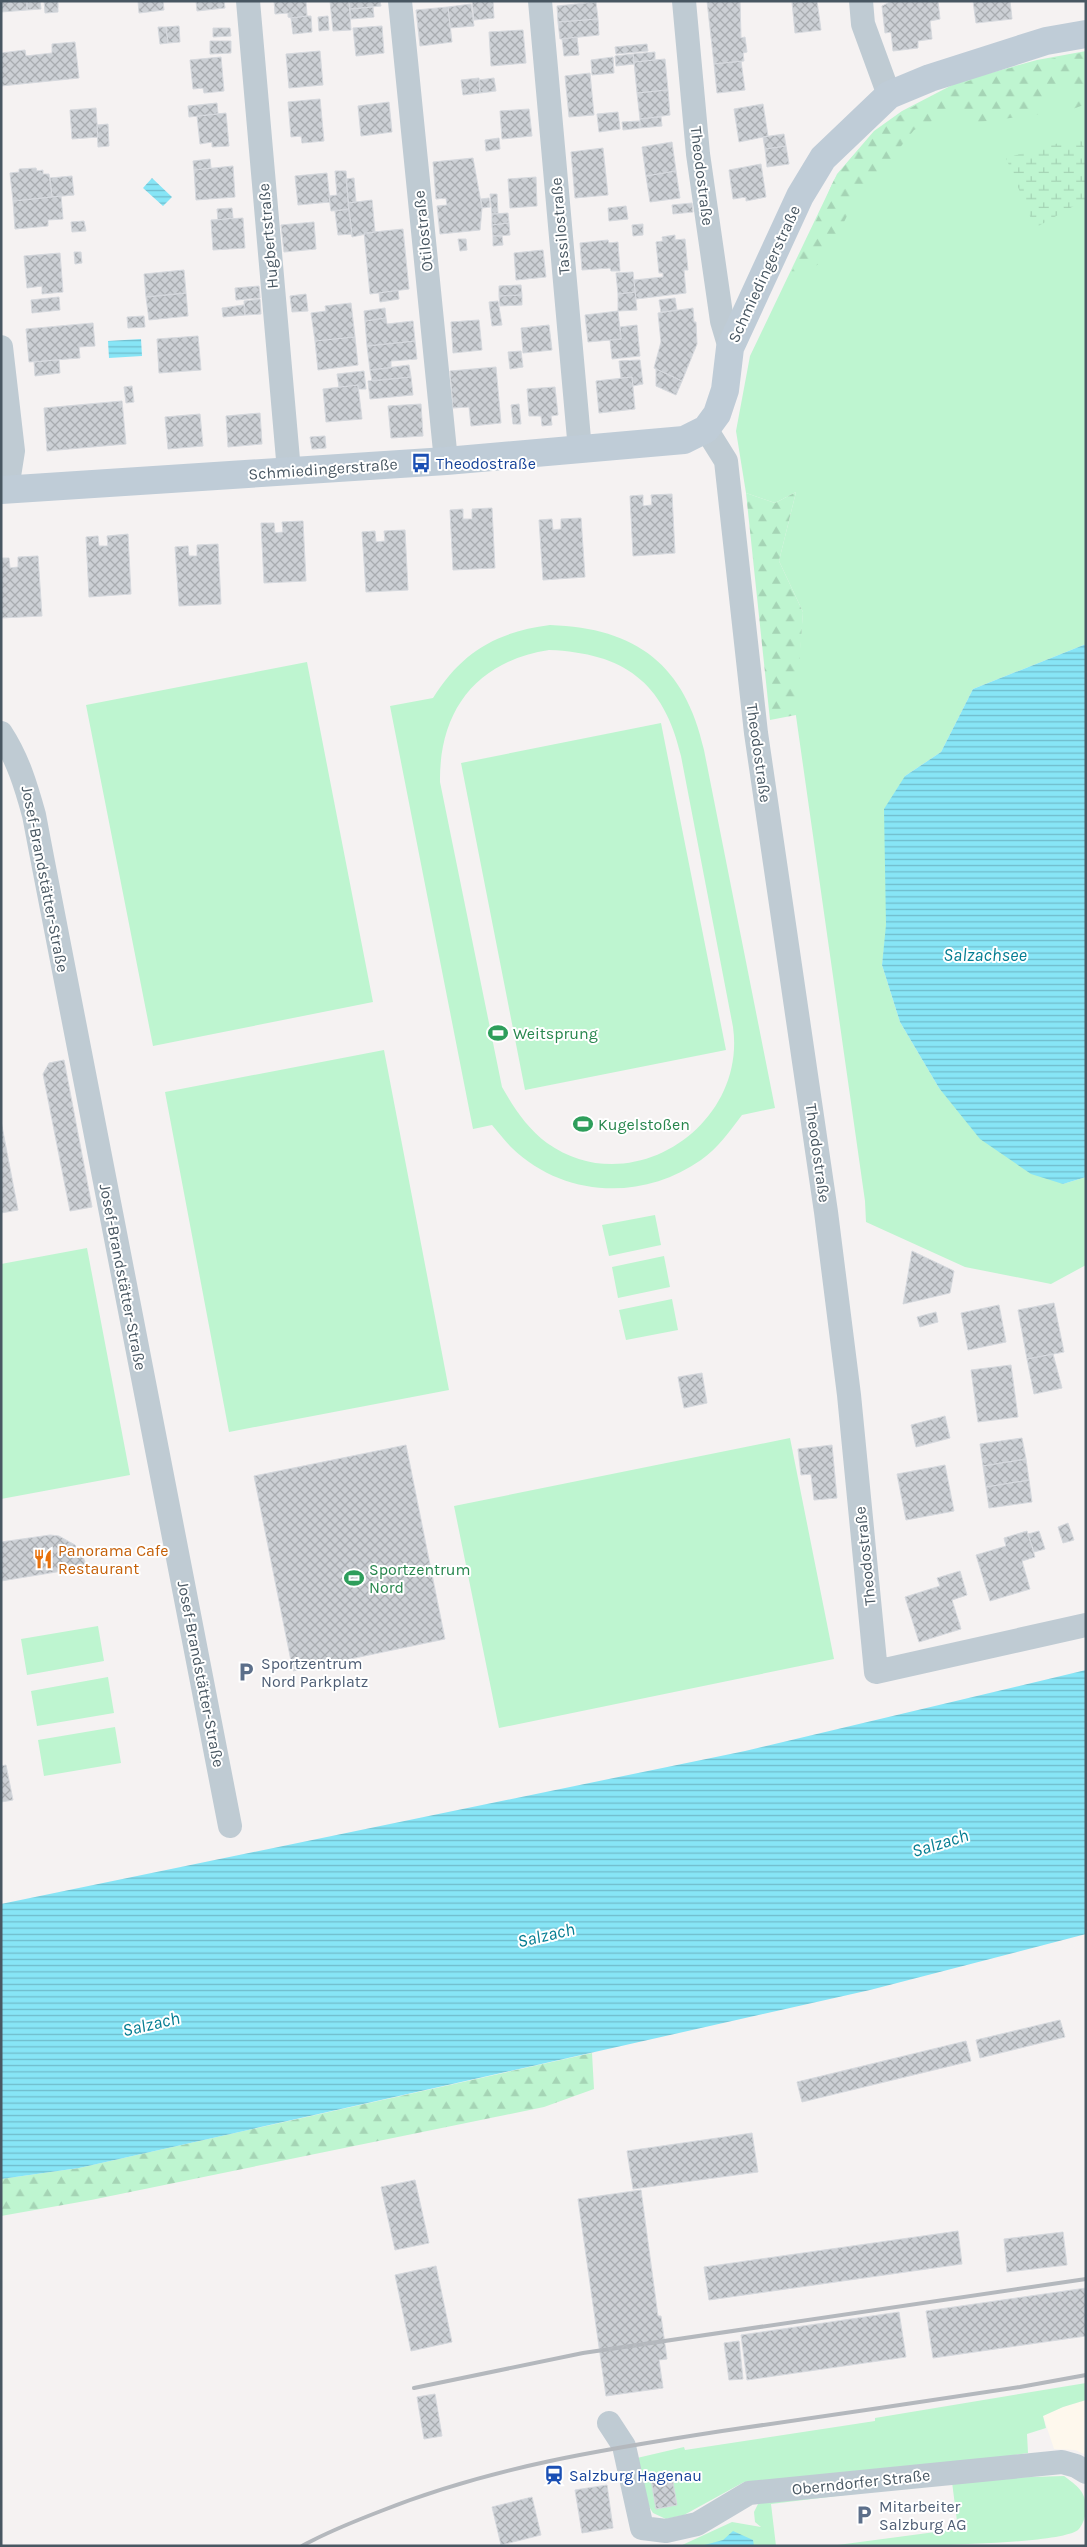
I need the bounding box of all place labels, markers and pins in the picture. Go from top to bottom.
bus stop icon: Theodostraße [410,452,432,474]
place label: Theodostraße [436,454,536,473]
sports icon: Weitsprung [487,1022,509,1044]
place label: Weitsprung [513,1024,598,1043]
sports icon: Kugelstoßen [572,1113,594,1135]
place label: Kugelstoßen [598,1115,690,1134]
place label: Panorama Cafe Restaurant [58,1541,169,1578]
restaurant icon: Panorama Cafe Restaurant [32,1548,54,1570]
place label: Sportzentrum Nord [369,1560,471,1597]
sports icon: Sportzentrum Nord [343,1567,365,1589]
place label: Sportzentrum Nord Parkplatz [261,1654,368,1691]
parking icon: Sportzentrum Nord Parkplatz [235,1661,257,1683]
station icon: Salzburg Hagenau [543,2464,565,2486]
place label: Salzburg Hagenau [569,2466,702,2485]
place label: Mitarbeiter Salzburg AG [879,2497,967,2534]
parking icon: Mitarbeiter Salzburg AG [853,2504,875,2526]

